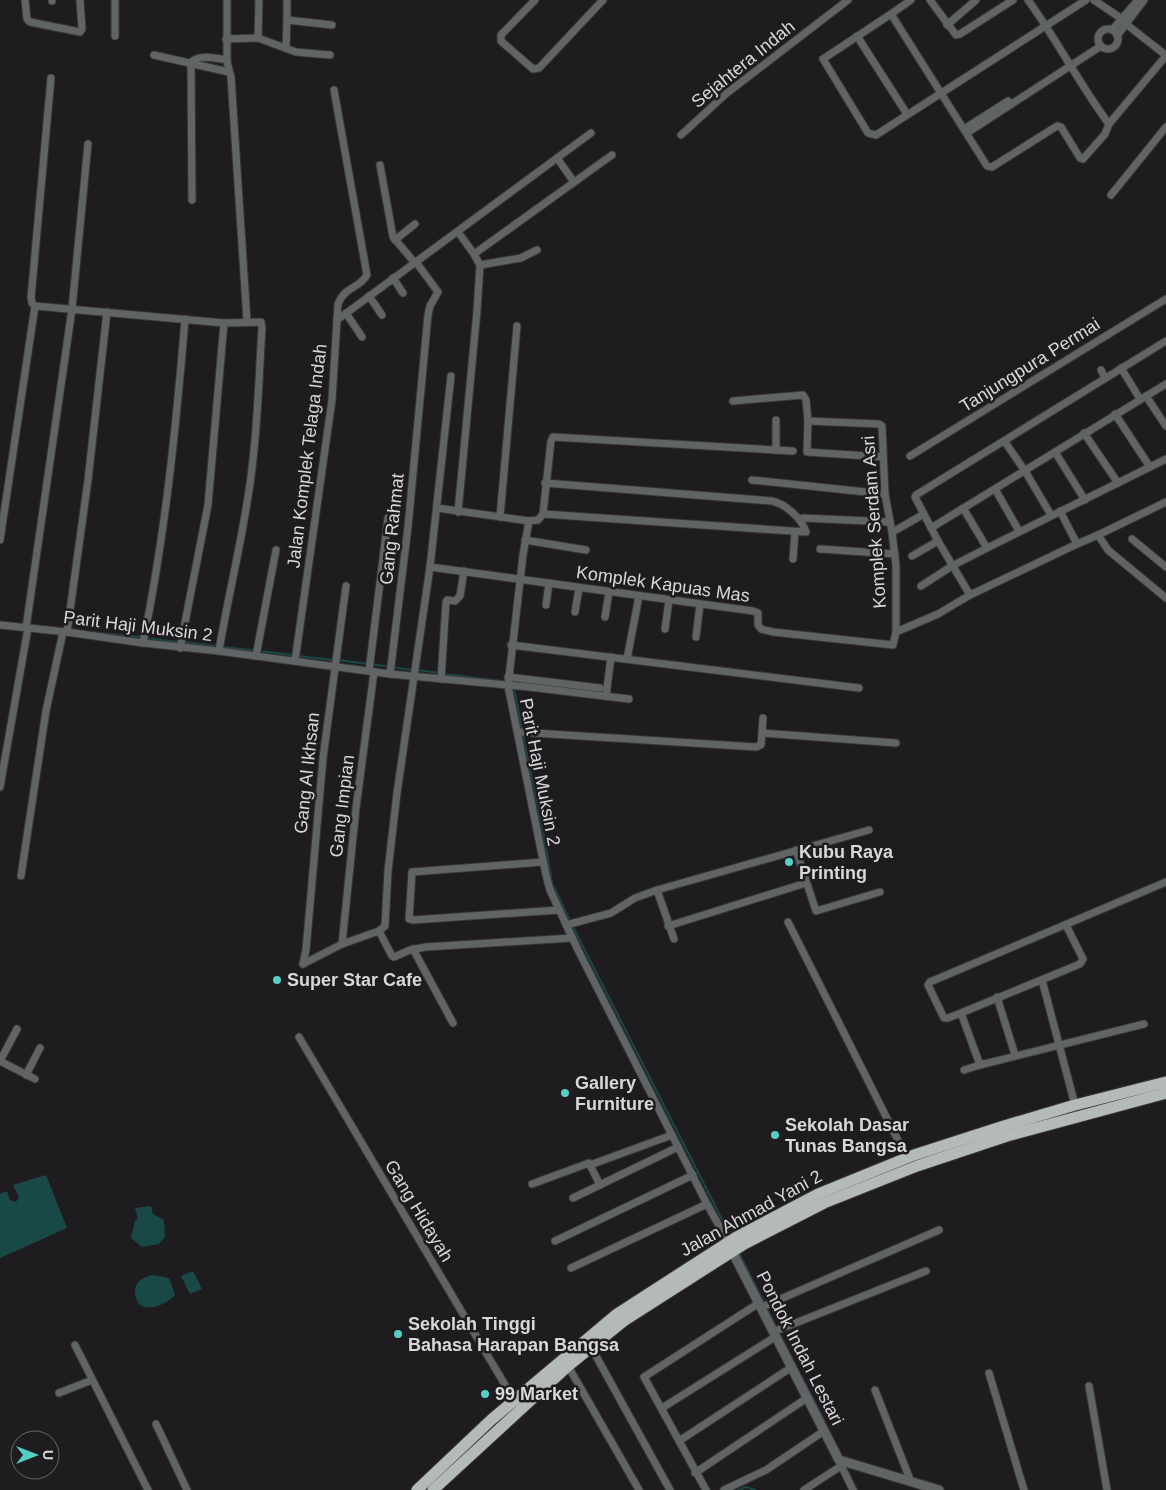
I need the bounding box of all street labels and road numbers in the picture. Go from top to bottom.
street label: Sejahtera Indah [687,16,799,112]
street label: Tanjungpura Permai [956,314,1104,416]
street label: Jalan Komplek Telaga Indah [283,343,331,569]
street label: Komplek Serdam Asri [858,435,890,609]
street label: Gang Rahmat [376,472,408,586]
street label: Komplek Kapuas Mas [575,562,751,606]
street label: Parit Haji Muksin 2 [62,607,214,645]
street label: Parit Haji Muksin 2 [516,696,564,848]
street label: Gang Al Ikhsan [291,711,323,835]
street label: Gang Impian [326,754,358,858]
street label: Gang Hidayah [381,1157,457,1265]
street label: Jalan Ahmad Yani 2 [677,1166,825,1260]
street label: Pondok Indah Lestari [752,1268,848,1428]

